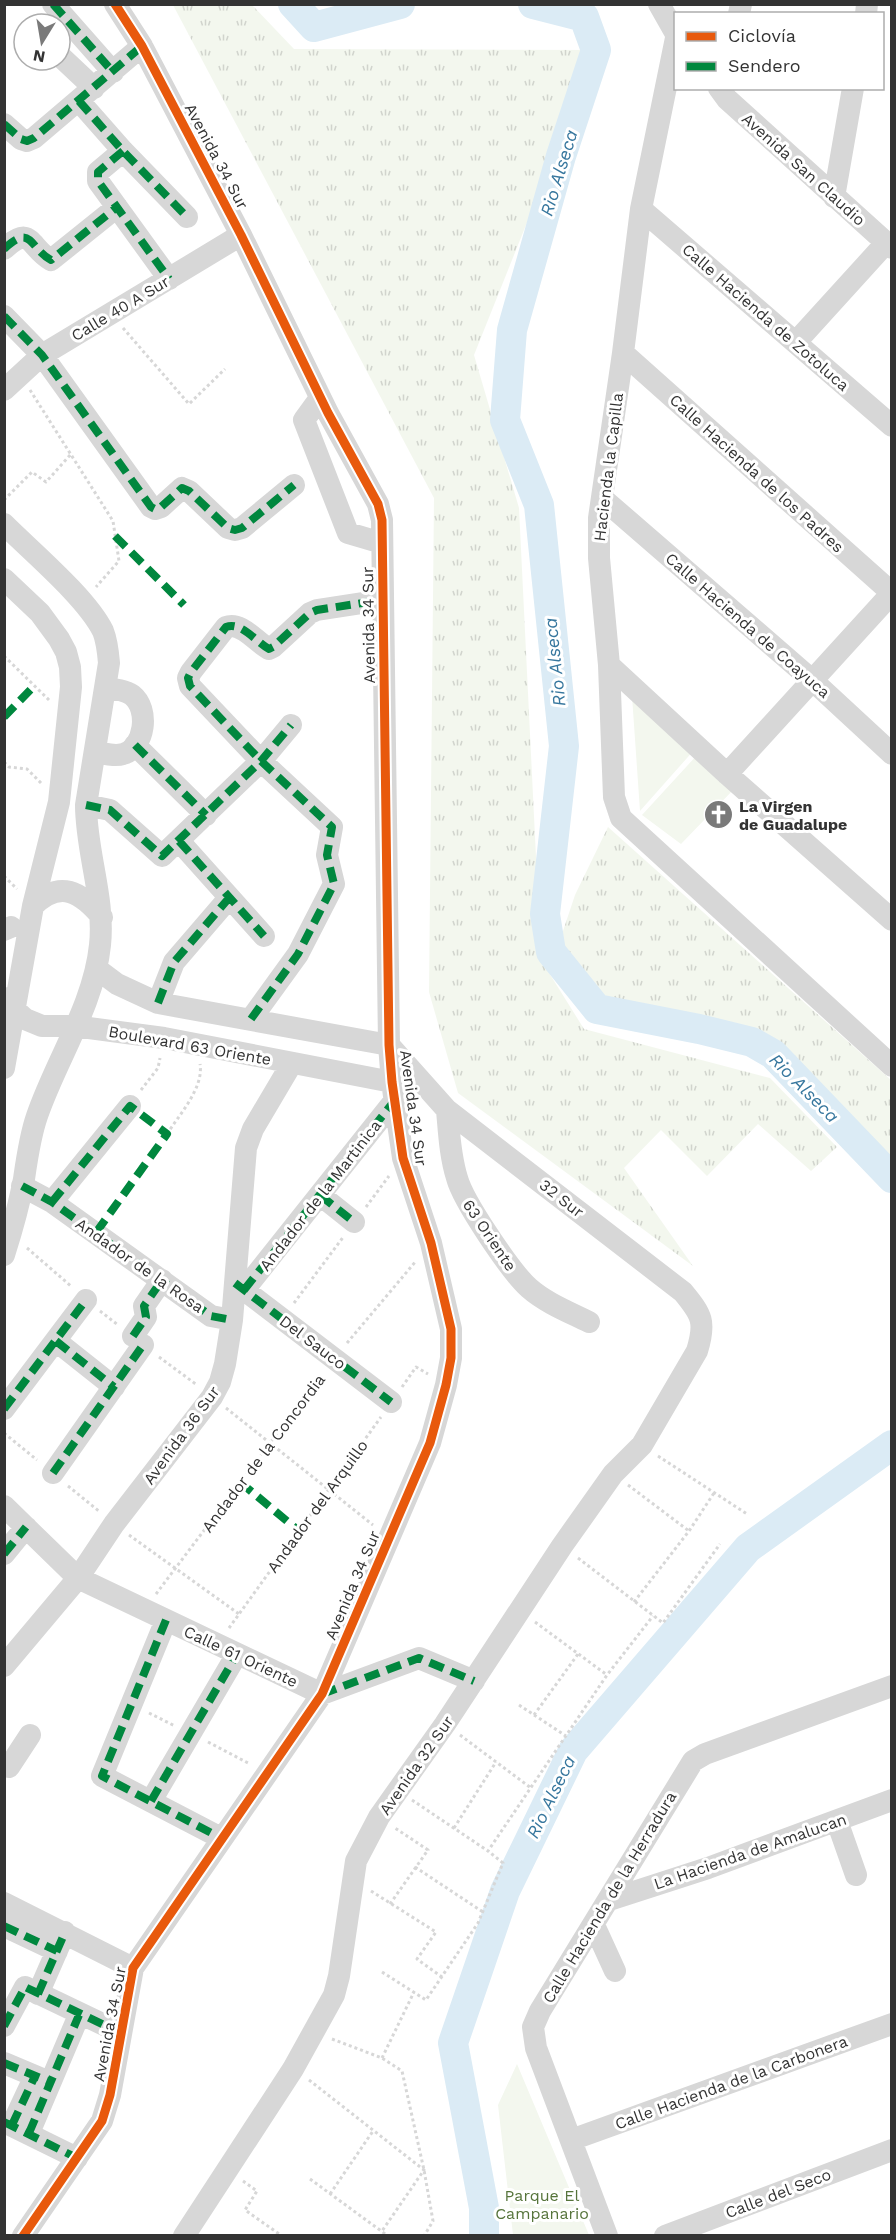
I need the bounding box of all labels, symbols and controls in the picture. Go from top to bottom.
north arrow [12,12,72,72]
legend [674,12,884,90]
text: Ciclovía [728,25,796,46]
text: N [32,46,47,67]
text: Sendero [728,55,801,76]
street label: Avenida 34 Sur [181,100,253,213]
street label: Avenida San Claudio [738,109,869,230]
water label: Rio Alseca [535,127,582,218]
street label: Calle Hacienda de Zotoluca [678,240,853,395]
street label: Calle 40 A Sur [68,271,173,345]
street label: Calle Hacienda de los Padres [666,390,848,557]
street label: Hacienda la Capilla [590,392,627,542]
street label: Calle Hacienda de Coayuca [662,549,834,702]
street label: Avenida 34 Sur [358,566,379,684]
water label: Rio Alseca [539,617,570,707]
place label: La Virgen de Guadalupe [739,797,847,834]
church icon: La Virgen de Guadalupe [702,799,734,831]
street label: Boulevard 63 Oriente [107,1022,273,1069]
street label: Avenida 34 Sur [396,1049,431,1168]
water label: Rio Alseca [765,1049,843,1127]
street label: Andador de la Martinica [256,1116,385,1275]
street label: 32 Sur [536,1175,588,1222]
street label: 63 Oriente [459,1196,520,1275]
street label: Andador de la Rosa [72,1214,207,1317]
street label: Del Sauco [276,1311,350,1374]
street label: Andador de la Concordia [198,1370,329,1536]
street label: Avenida 36 Sur [139,1382,224,1488]
street label: Andador del Arquillo [263,1436,372,1576]
street label: Avenida 34 Sur [321,1527,384,1643]
street label: Calle 61 Oriente [181,1622,301,1691]
street label: Avenida 32 Sur [375,1712,458,1818]
water label: Rio Alseca [522,1752,579,1841]
street label: Calle Hacienda de la Herradura [539,1788,680,2007]
street label: La Hacienda de Amalucan [651,1810,849,1893]
street label: Avenida 34 Sur [89,1964,130,2083]
street label: Calle Hacienda de la Carbonera [612,2031,850,2134]
street label: Calle del Seco [723,2165,834,2222]
park label: Parque El Campanario [495,2186,589,2223]

